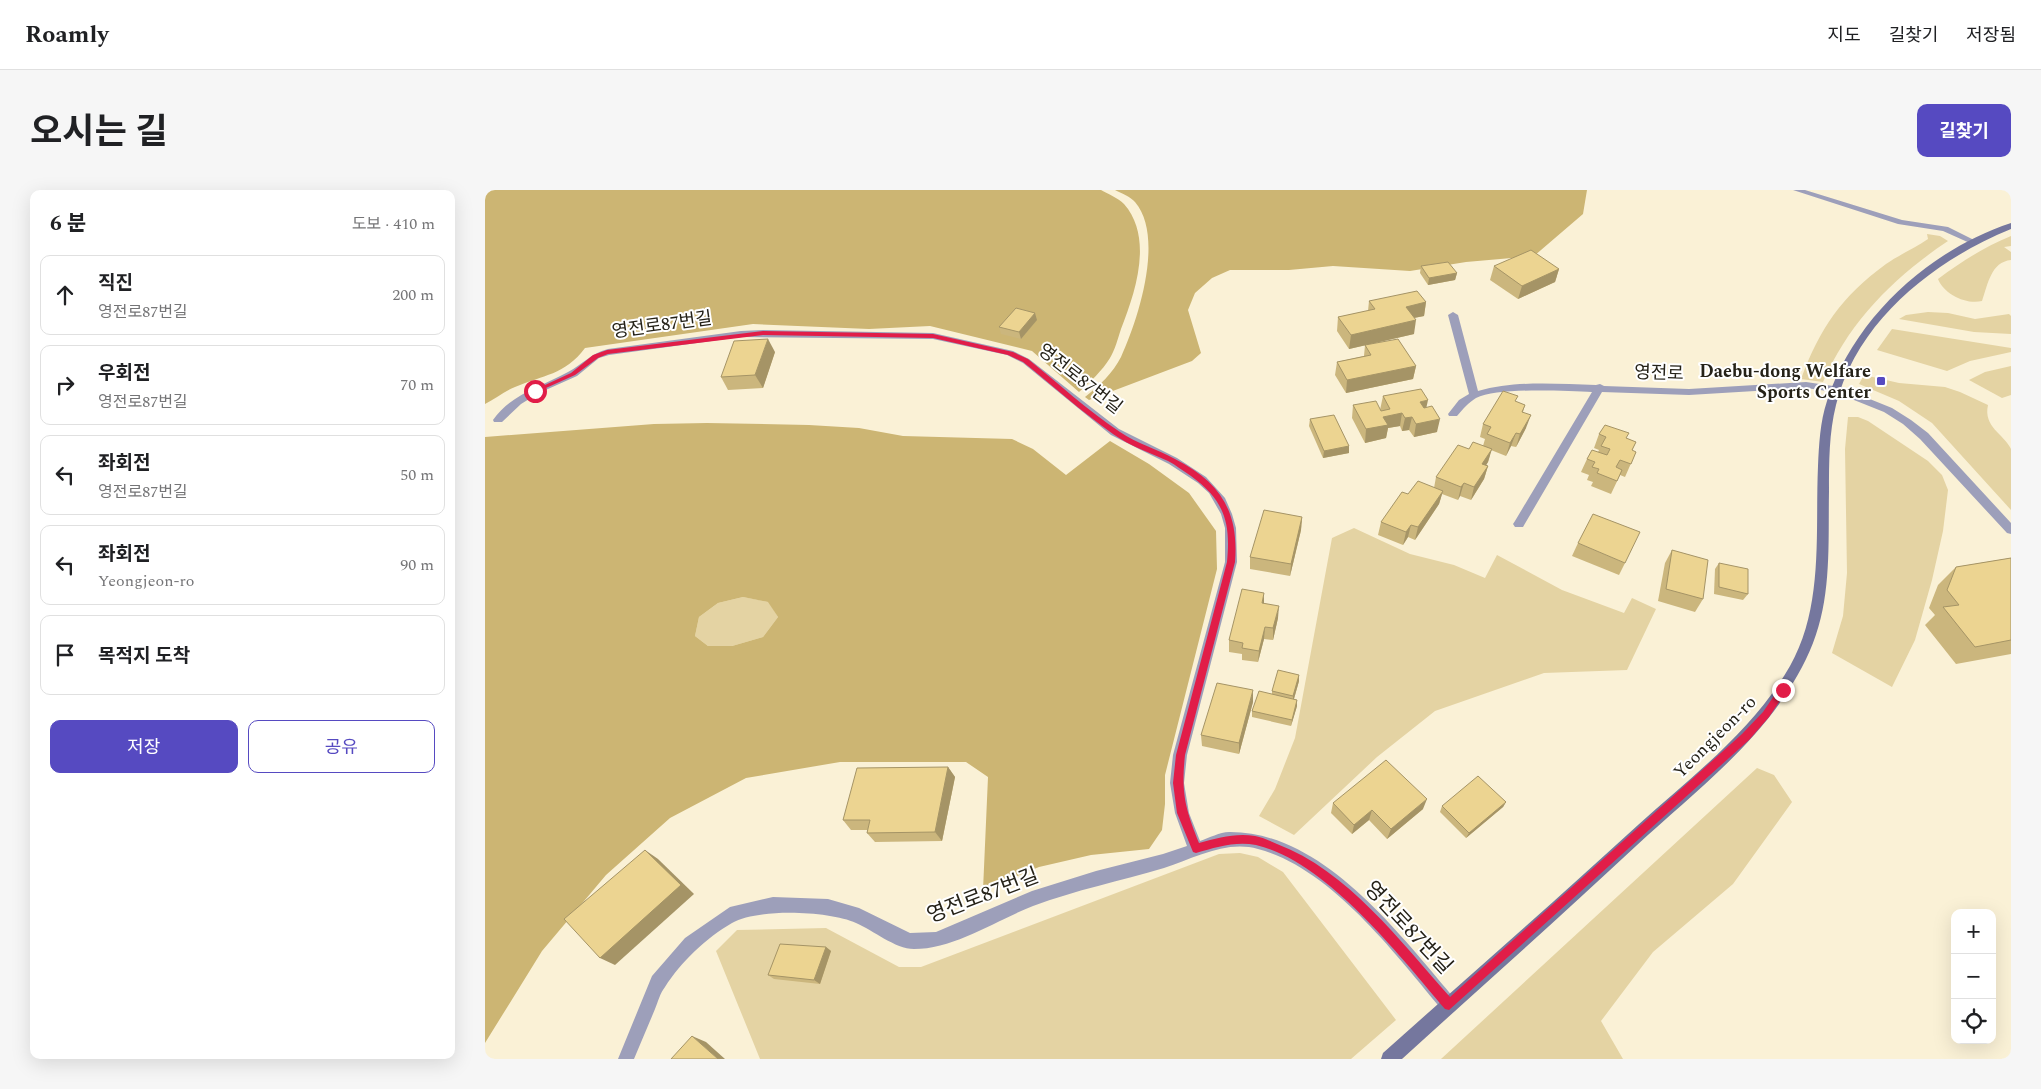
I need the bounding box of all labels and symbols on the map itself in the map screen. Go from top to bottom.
street label: 영전로87번길 [610,305,714,345]
street label: 영전로87번길 [1032,337,1128,421]
place label: Daebu-dong Welfare Sports Center [1699,358,1871,406]
street label: 영전로 [1634,359,1684,387]
marker: Daebu-dong Welfare Sports Center [1875,375,1887,387]
route start [524,380,547,403]
route end [1772,679,1795,702]
street label: Yeongjeon-ro [1667,689,1763,785]
street label: 영전로87번길 [922,860,1044,932]
street label: 영전로87번길 [1356,874,1460,982]

